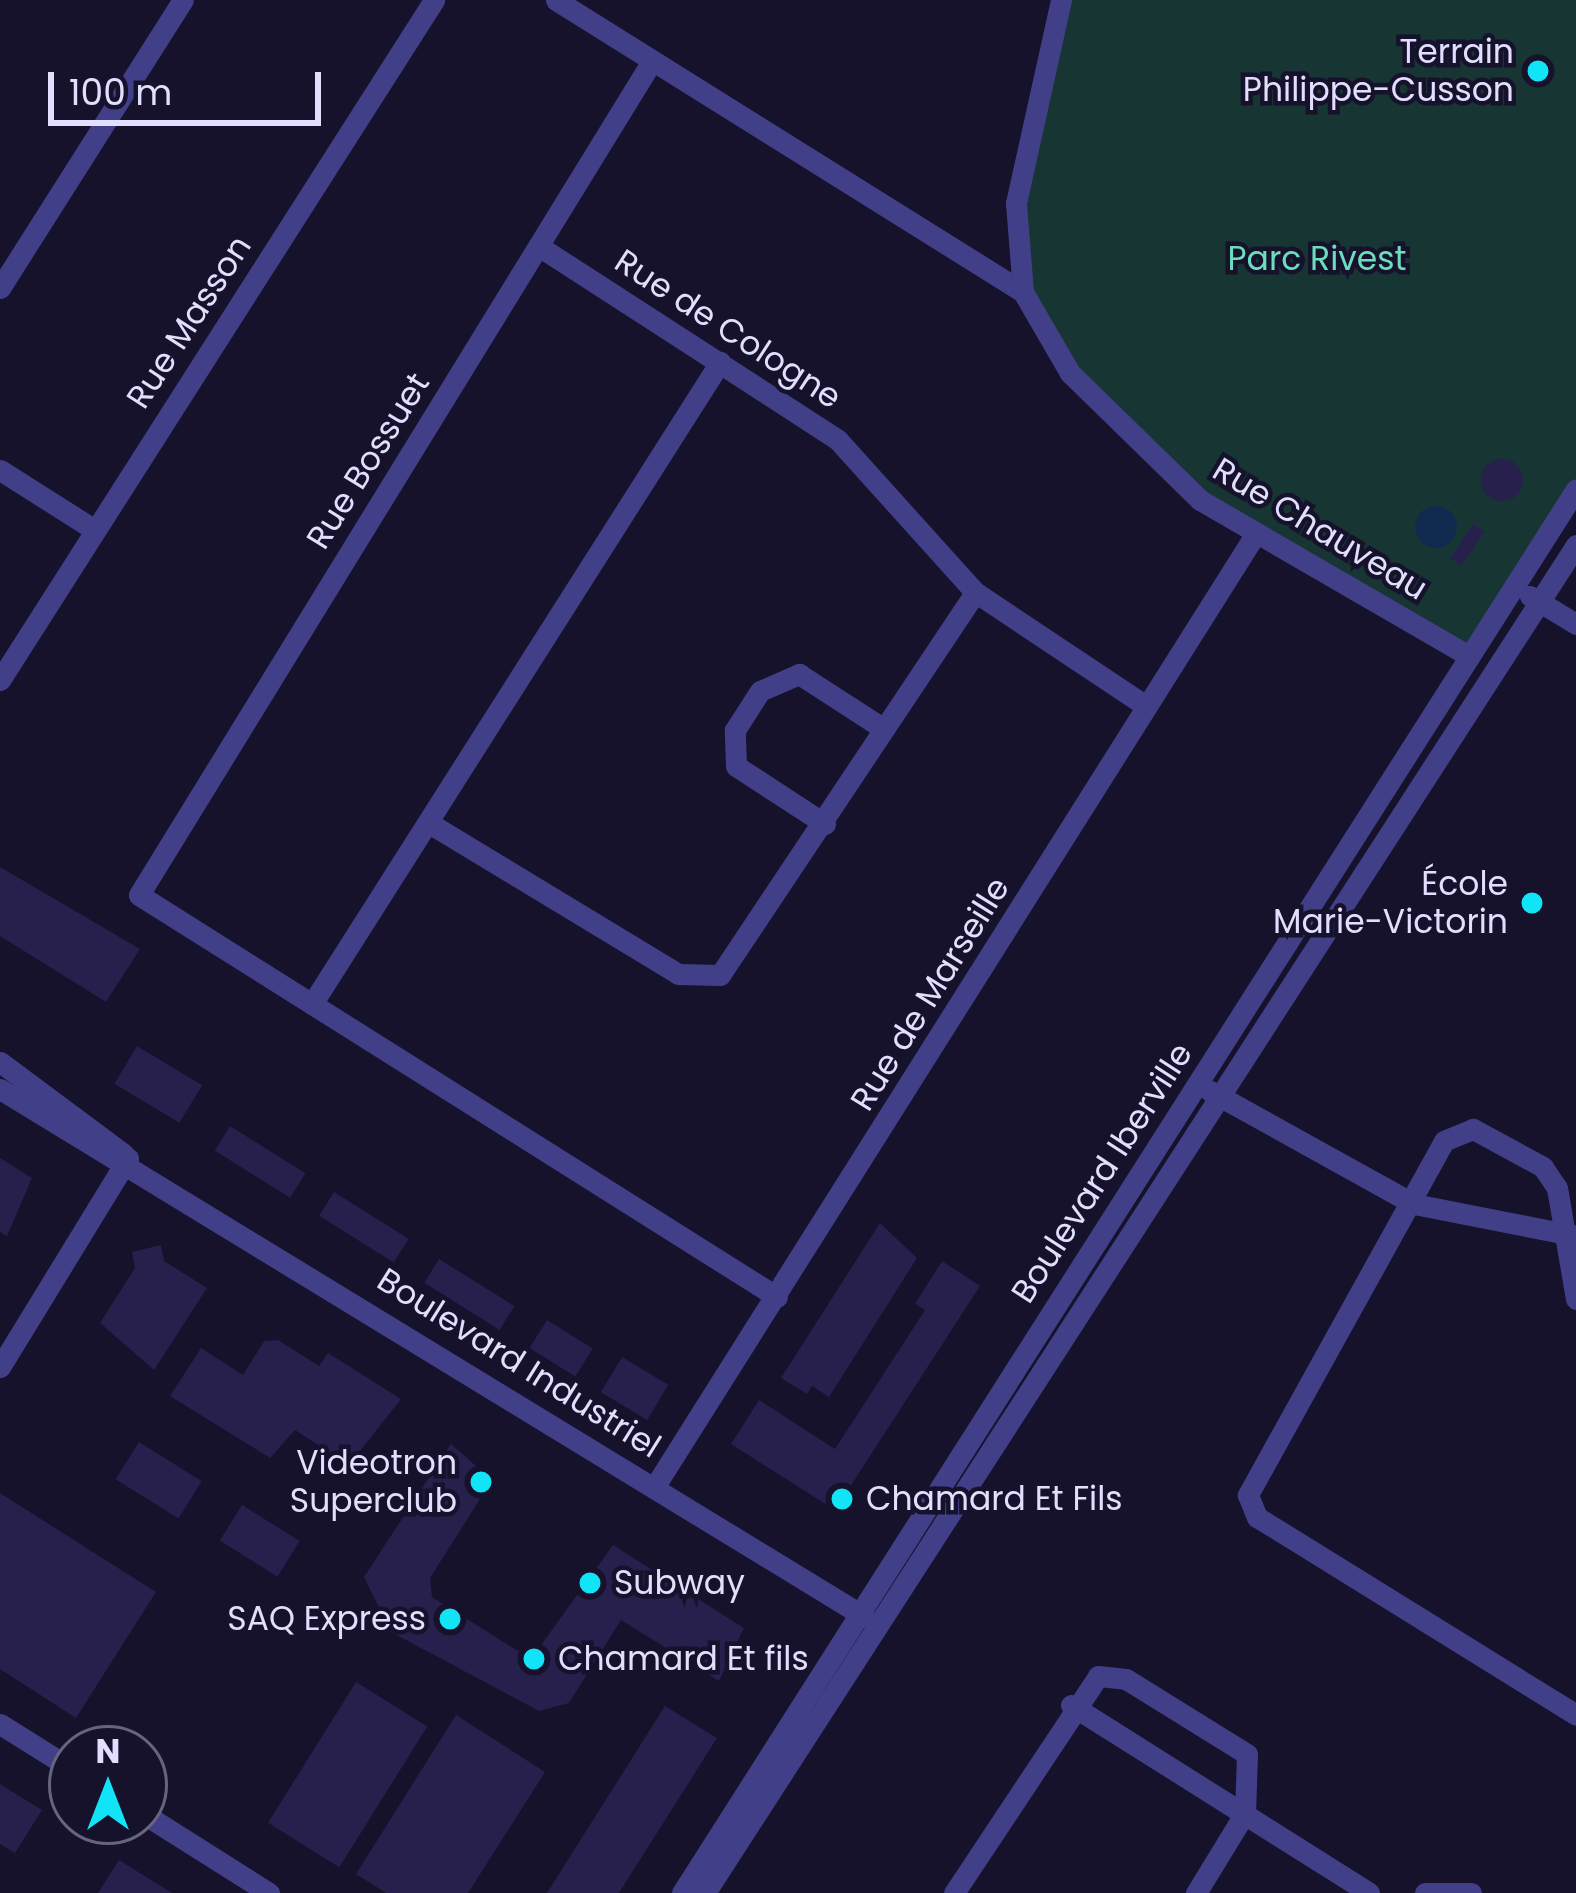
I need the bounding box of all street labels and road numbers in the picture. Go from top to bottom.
street label: Rue Masson [119,228,259,416]
street label: Rue de Cologne [607,241,849,417]
street label: Rue Bossuet [298,366,438,556]
street label: Rue Chauveau [1206,449,1434,609]
street label: Rue de Marseille [842,870,1018,1118]
street label: Boulevard Iberville [1003,1036,1201,1310]
street label: Boulevard Industriel [370,1260,668,1466]

